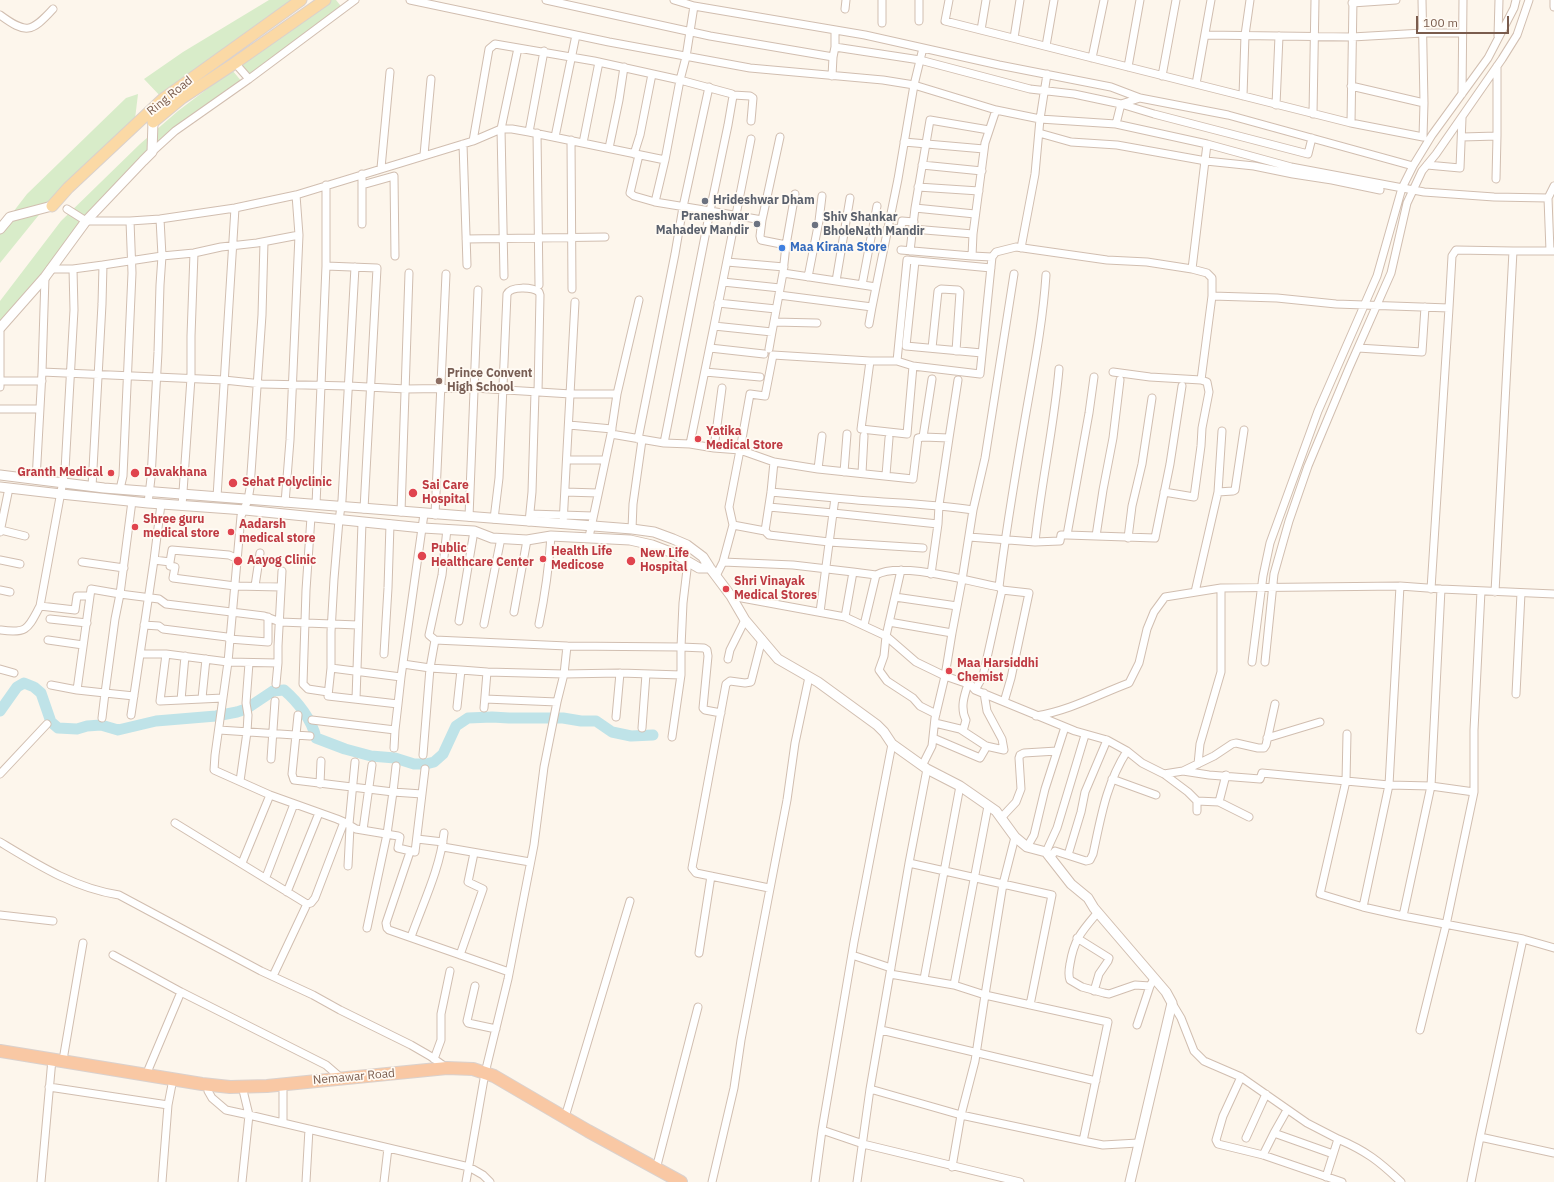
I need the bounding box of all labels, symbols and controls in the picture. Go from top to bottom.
scale bar [1418,8,1511,34]
text: 100 m [1423,15,1458,30]
street label: Ring Road [144,73,196,119]
place label: Hrideshwar Dham [713,194,815,208]
marker: Hrideshwar Dham [700,196,710,206]
place label: Praneshwar Mahadev Mandir [656,210,749,238]
place label: Shiv Shankar BholeNath Mandir [823,211,925,239]
marker: Praneshwar Mahadev Mandir [752,219,762,229]
marker: Shiv Shankar BholeNath Mandir [810,220,820,230]
place label: Maa Kirana Store [790,241,887,255]
marker: Maa Kirana Store [777,243,787,253]
place label: Prince Convent High School [447,367,532,395]
marker: Prince Convent High School [434,376,444,386]
place label: Yatika Medical Store [706,425,783,453]
marker: Yatika Medical Store [693,434,703,444]
place label: Granth Medical [17,466,103,480]
place label: Davakhana [144,466,207,480]
marker: Davakhana [129,467,141,479]
marker: Granth Medical [106,468,116,478]
place label: Sehat Polyclinic [242,476,332,490]
marker: Sehat Polyclinic [227,477,239,489]
place label: Sai Care Hospital [422,479,469,507]
marker: Sai Care Hospital [407,487,419,499]
place label: Shree guru medical store [143,513,219,541]
place label: Aadarsh medical store [239,518,315,546]
marker: Shree guru medical store [130,522,140,532]
marker: Aadarsh medical store [226,527,236,537]
place label: Public Healthcare Center [431,542,534,570]
place label: Health Life Medicose [551,545,612,573]
place label: New Life Hospital [640,547,689,575]
marker: Public Healthcare Center [416,550,428,562]
place label: Aayog Clinic [247,554,316,568]
marker: Health Life Medicose [538,554,548,564]
marker: Aayog Clinic [232,555,244,567]
marker: New Life Hospital [625,555,637,567]
place label: Shri Vinayak Medical Stores [734,575,817,603]
marker: Shri Vinayak Medical Stores [721,584,731,594]
place label: Maa Harsiddhi Chemist [957,657,1038,685]
marker: Maa Harsiddhi Chemist [944,666,954,676]
street label: Nemawar Road [312,1066,396,1088]

